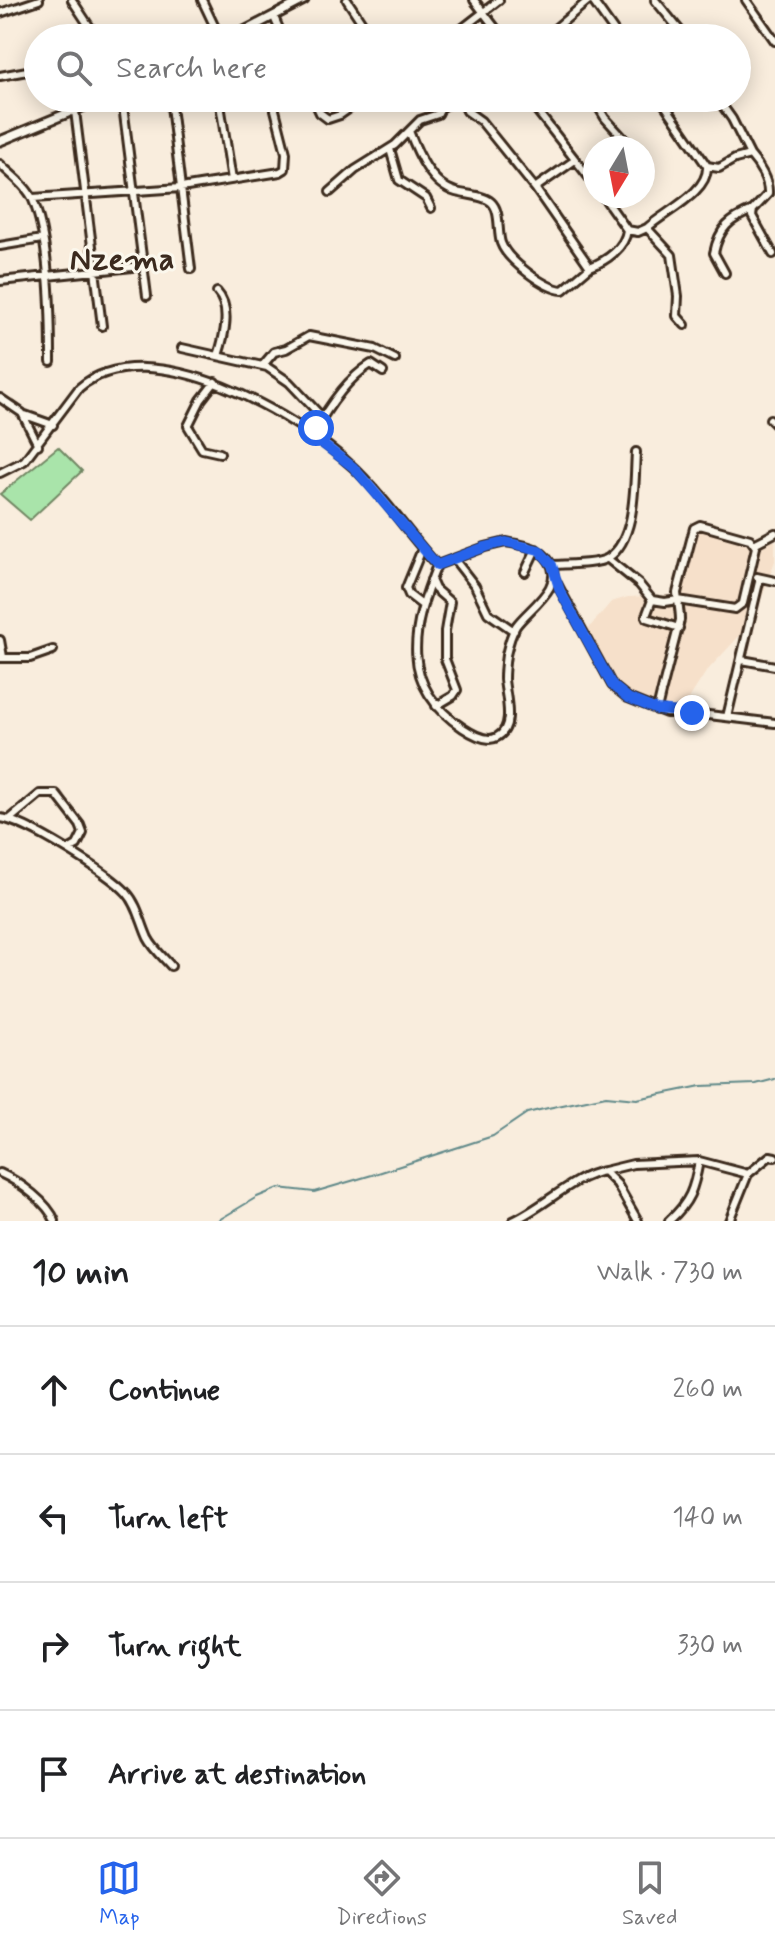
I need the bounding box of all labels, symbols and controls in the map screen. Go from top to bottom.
search box [24,24,751,112]
icon: search [52,46,96,90]
text: Search here [116,49,267,88]
north arrow [583,136,655,208]
district label: Nzema [70,239,174,281]
route start [298,410,334,446]
route end [674,695,710,731]
text: 10 min [32,1251,130,1296]
text: Walk · 730 m [597,1256,743,1290]
icon: ahead [32,1368,76,1412]
text: Continue [108,1371,220,1410]
text: 260 m [673,1373,743,1407]
icon: left [32,1496,76,1540]
text: Turn left [108,1499,228,1538]
text: 140 m [672,1501,743,1535]
icon: right [32,1624,76,1668]
text: Turn right [108,1627,241,1666]
text: 330 m [677,1629,743,1663]
icon: arrive [32,1752,76,1796]
text: Arrive at destination [108,1755,366,1794]
tab: Map [97,1856,141,1932]
tab: Directions [336,1856,427,1932]
tab: Saved [622,1856,677,1932]

